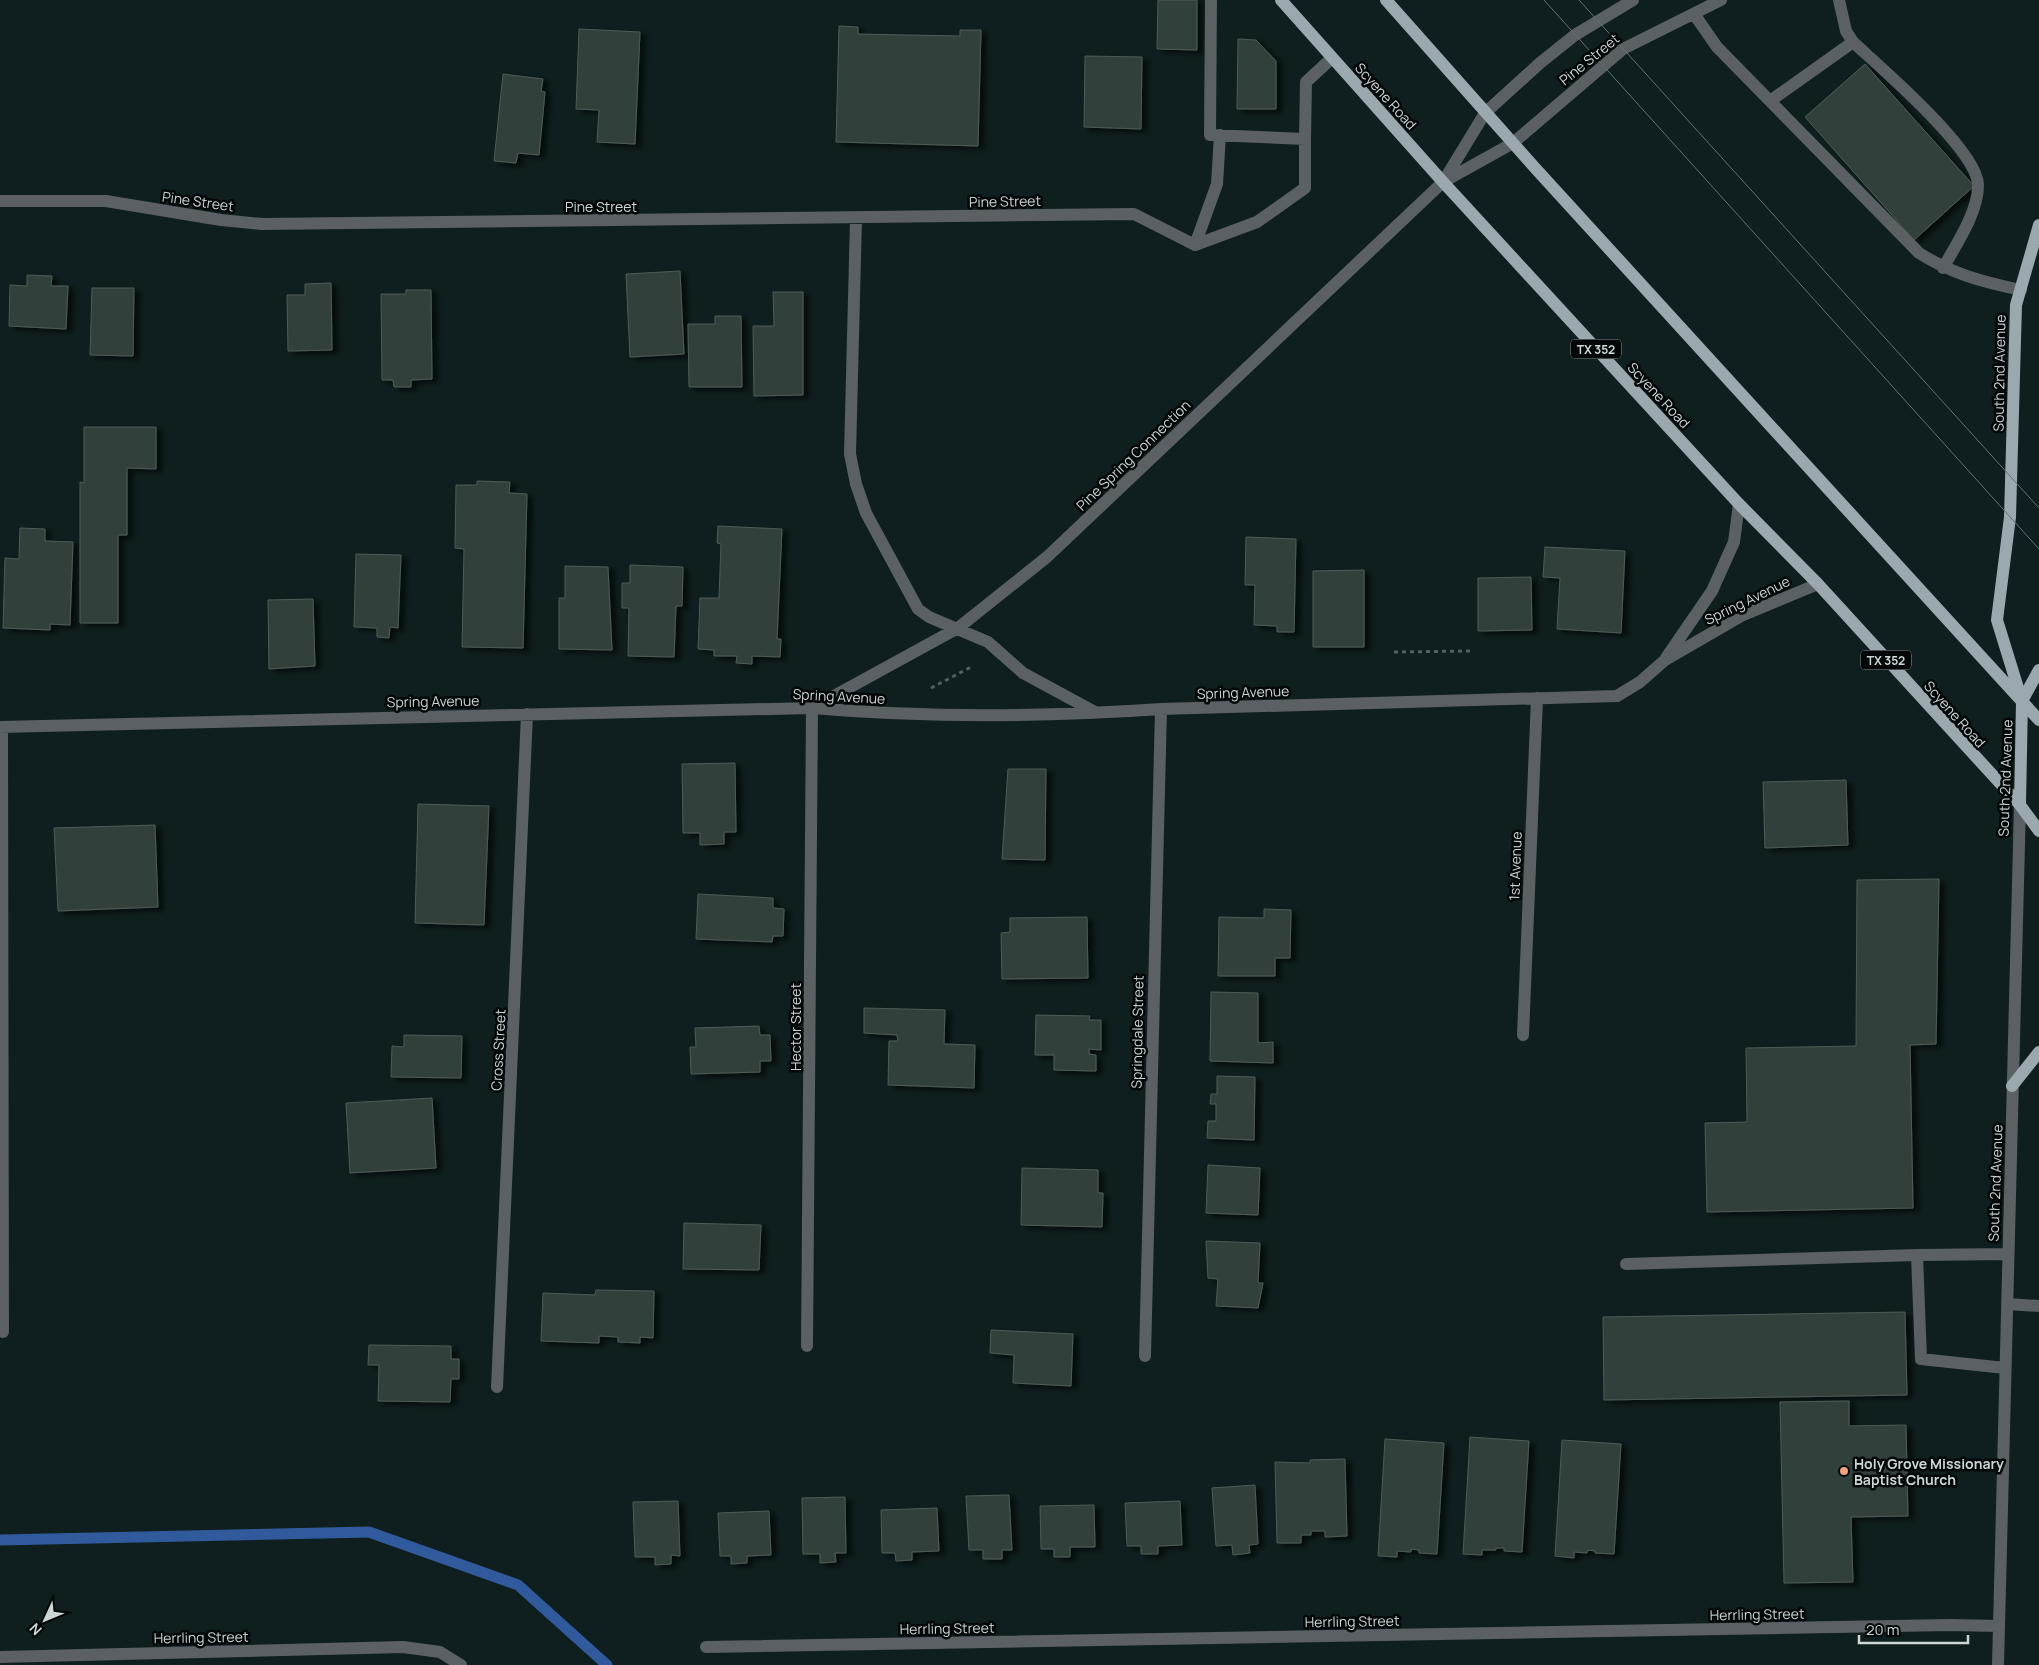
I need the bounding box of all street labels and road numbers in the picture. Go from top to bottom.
street label: Pine Street [1555,29,1623,89]
street label: Scyene Road [1351,59,1421,133]
street label: Pine Street [161,187,235,215]
street label: Pine Street [969,191,1042,211]
street label: Pine Street [565,197,637,216]
street label: South 2nd Avenue [1988,314,2010,432]
road number: TX 352 [1571,339,1621,358]
street label: Scyene Road [1624,358,1694,432]
street label: Pine Spring Connection [1072,395,1194,515]
street label: Spring Avenue [1701,571,1793,629]
road number: TX 352 [1861,650,1911,670]
street label: Scyene Road [1920,677,1990,751]
street label: Spring Avenue [1196,681,1290,703]
street label: Spring Avenue [792,684,886,708]
street label: Spring Avenue [387,691,479,711]
street label: South 2nd Avenue [1993,719,2017,837]
street label: 1st Avenue [1504,831,1526,901]
street label: Springdale Street [1127,975,1147,1089]
street label: Hector Street [786,983,805,1071]
street label: Cross Street [486,1008,510,1091]
street label: South 2nd Avenue [1983,1124,2007,1242]
street label: Herrling Street [1709,1604,1805,1624]
street label: Herrling Street [1304,1611,1400,1631]
street label: Herrling Street [899,1618,995,1638]
street label: Herrling Street [153,1627,249,1647]

